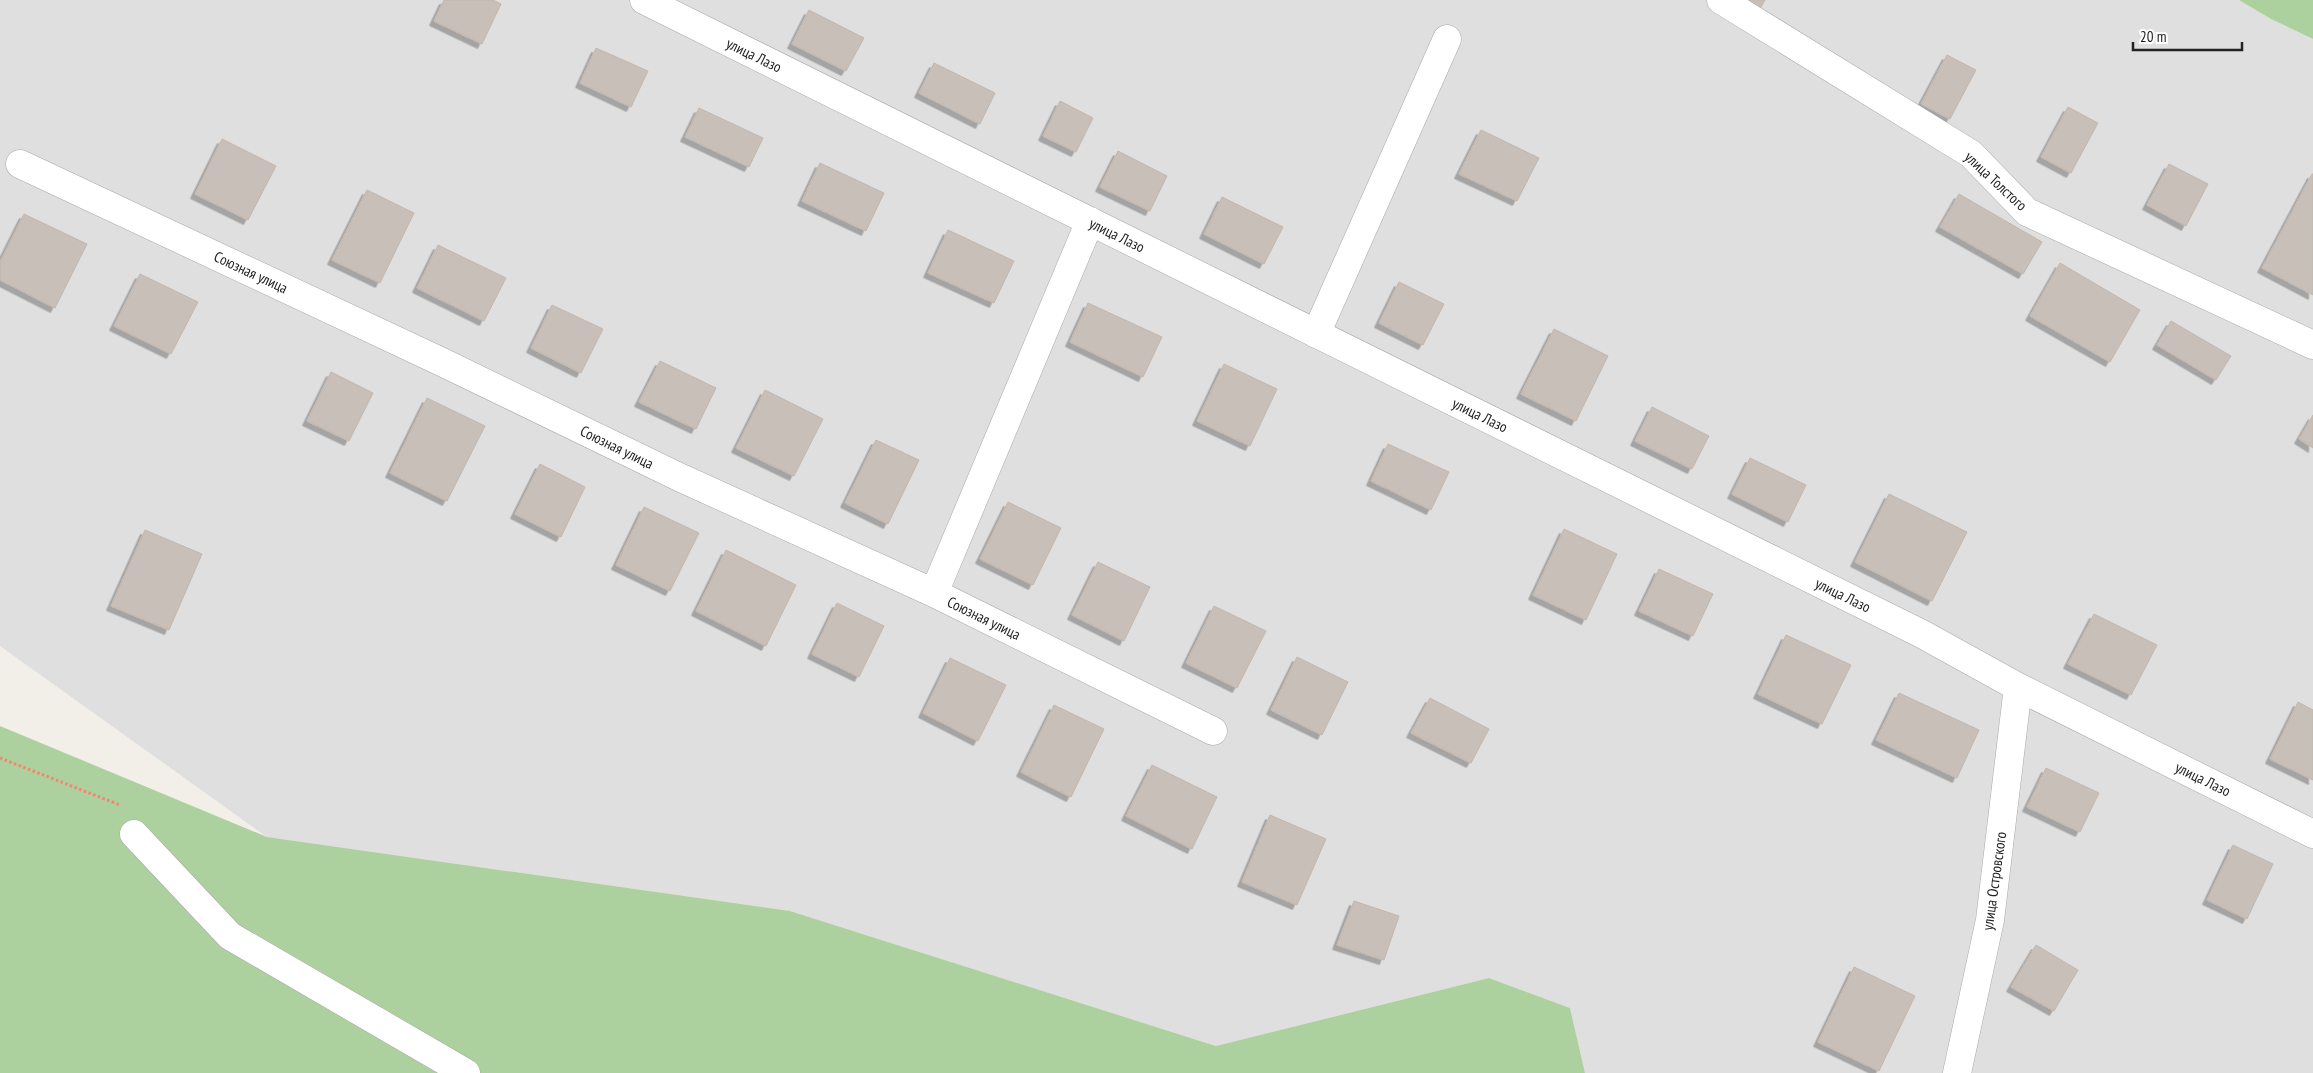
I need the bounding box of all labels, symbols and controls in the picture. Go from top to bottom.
scale bar [2133,20,2242,52]
text: 20 m [2140,27,2166,46]
street label: улица Лазо [723,33,785,77]
street label: улица Толстого [1961,147,2031,215]
street label: улица Лазо [1086,213,1148,257]
street label: Союзная улица [211,247,291,297]
street label: улица Лазо [1449,393,1511,437]
street label: Союзная улица [577,421,657,473]
street label: улица Лазо [1812,573,1874,617]
street label: Союзная улица [944,592,1024,644]
street label: улица Лазо [2172,757,2234,801]
street label: улица Островского [1978,830,2010,932]

